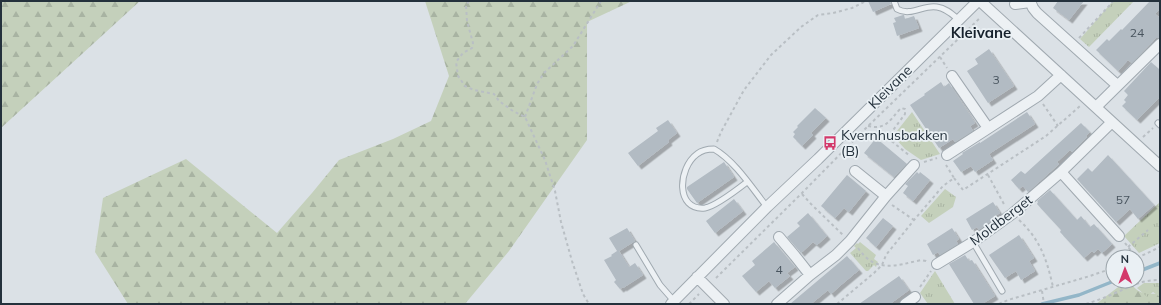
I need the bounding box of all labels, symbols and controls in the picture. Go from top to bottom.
district label: Kleivane [951,23,1011,42]
house number: 24 [1130,25,1144,40]
street label: Kleivane [864,61,916,113]
house number: 3 [992,72,1000,87]
place label: Kvernhusbakken (B) [841,126,948,160]
bus stop icon: Kvernhusbakken (B) [822,135,838,151]
street label: Moldberget [966,191,1036,249]
house number: 57 [1116,192,1130,207]
north arrow [1105,249,1145,289]
text: N [1121,252,1129,266]
house number: 4 [775,262,783,277]

